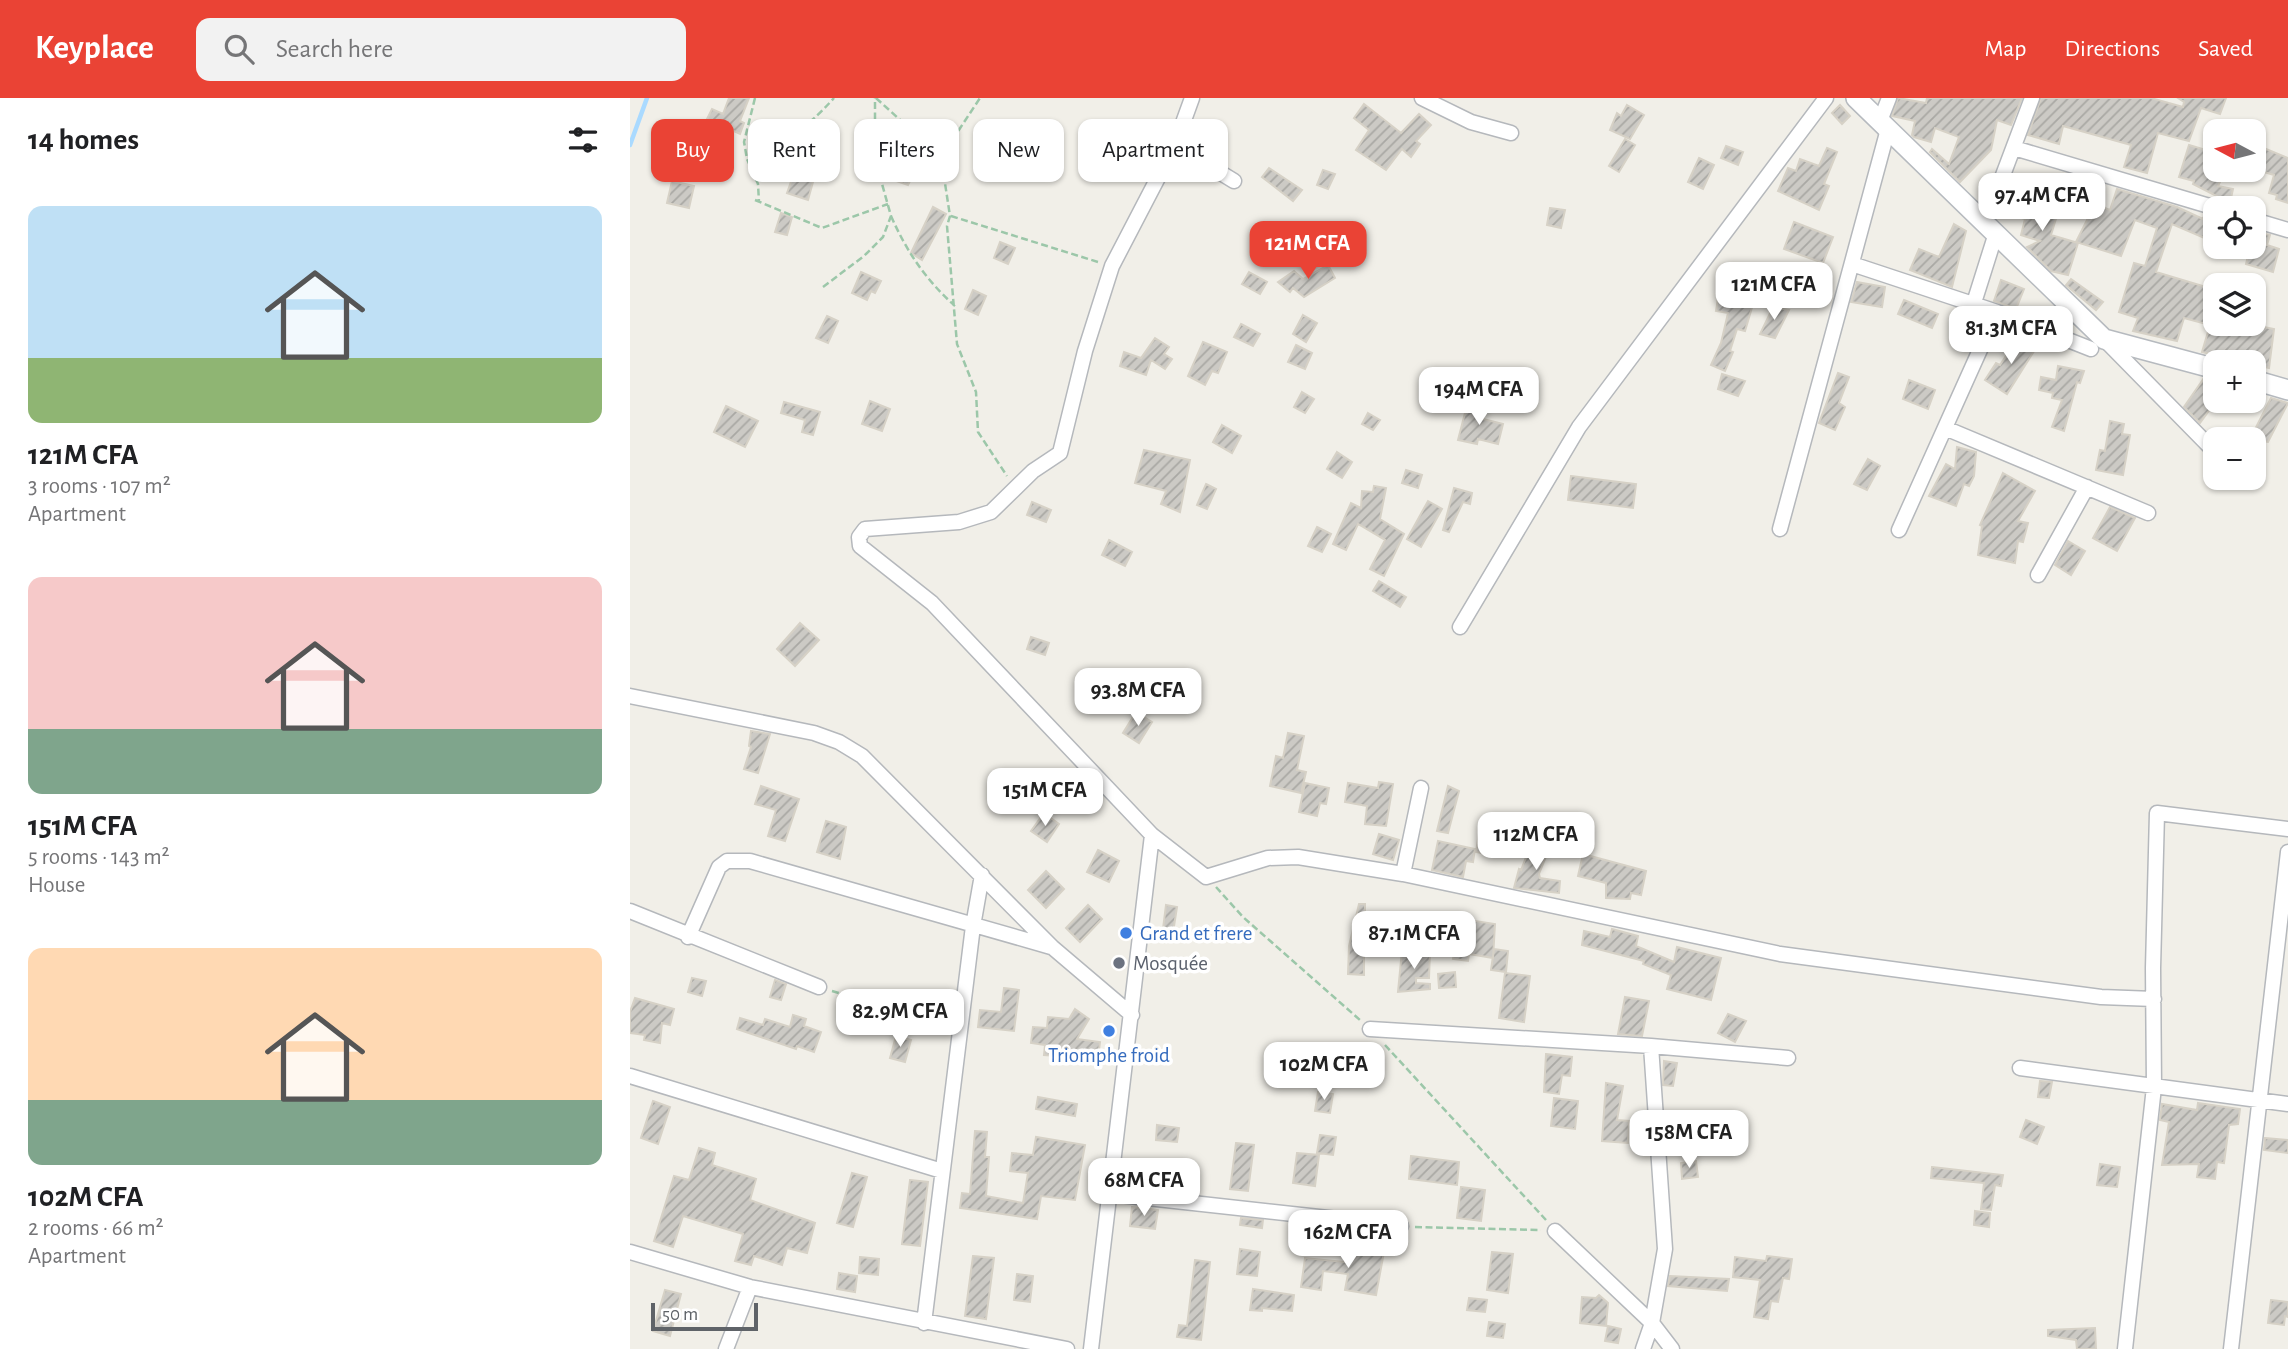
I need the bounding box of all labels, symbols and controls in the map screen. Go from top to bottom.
search box [196,18,686,81]
icon: search [220,30,258,68]
text: Keyplace [35,32,154,65]
text: Search here [276,36,393,62]
text: Map [1984,37,2026,61]
text: Directions [2064,37,2160,61]
text: Saved [2198,37,2253,61]
chip: Buy [651,119,734,182]
chip: Rent [748,119,840,182]
chip: Filters [854,119,959,182]
chip: New [973,119,1064,182]
chip: Apartment [1078,119,1228,182]
north arrow [2203,119,2266,182]
map controls [2203,119,2266,490]
icon: filters [564,121,602,159]
text: 14 homes [28,125,139,155]
pin: 97.4M CFA [1962,174,2122,233]
text: 97.4M CFA [1994,184,2090,207]
button: locate [2203,196,2266,259]
pin: 121M CFA [1236,222,1380,281]
text: 121M CFA [1266,232,1350,255]
icon: home [252,252,378,378]
pin: 121M CFA [1702,262,1846,322]
text: 121M CFA [1732,273,1816,296]
button: layers [2203,273,2266,336]
pin: 81.3M CFA [1931,306,2091,366]
text: 81.3M CFA [1965,317,2057,340]
button: + [2203,350,2266,413]
pin: 194M CFA [1407,368,1551,427]
text: 194M CFA [1435,378,1523,401]
button: − [2203,427,2266,490]
text: 121M CFA [28,440,139,470]
text: 3 rooms · 107 m² [28,475,171,498]
text: Apartment [28,503,126,526]
icon: home [252,623,378,749]
pin: 93.8M CFA [1058,668,1218,728]
text: 93.8M CFA [1090,679,1186,702]
pin: 151M CFA [973,768,1117,828]
text: 151M CFA [1003,779,1087,802]
text: 151M CFA [28,811,137,841]
pin: 112M CFA [1464,812,1608,872]
text: 112M CFA [1494,823,1578,846]
text: 5 rooms · 143 m² [28,846,170,869]
text: House [28,874,85,897]
pin: 87.1M CFA [1334,912,1494,971]
text: 87.1M CFA [1368,922,1460,945]
place label: Grand et frere [1140,923,1253,944]
marker: Grand et frere [1118,925,1134,941]
place label: Mosquée [1133,953,1208,974]
marker: Mosquée [1111,955,1127,971]
pin: 82.9M CFA [820,990,980,1049]
icon: home [252,994,378,1120]
text: 82.9M CFA [852,1000,948,1023]
marker: Triomphe froid [1101,1023,1117,1039]
pin: 102M CFA [1252,1042,1396,1102]
place label: Triomphe froid [1048,1045,1170,1066]
text: 102M CFA [1280,1053,1368,1076]
pin: 158M CFA [1617,1110,1761,1170]
text: 158M CFA [1646,1121,1732,1144]
pin: 68M CFA [1079,1158,1209,1218]
text: 68M CFA [1104,1169,1184,1192]
text: 102M CFA [28,1182,143,1212]
pin: 162M CFA [1276,1210,1420,1270]
text: 2 rooms · 66 m² [28,1217,164,1240]
text: 162M CFA [1304,1221,1392,1244]
text: Apartment [28,1245,126,1268]
scale bar [651,1300,758,1332]
text: 50 m [662,1305,698,1324]

